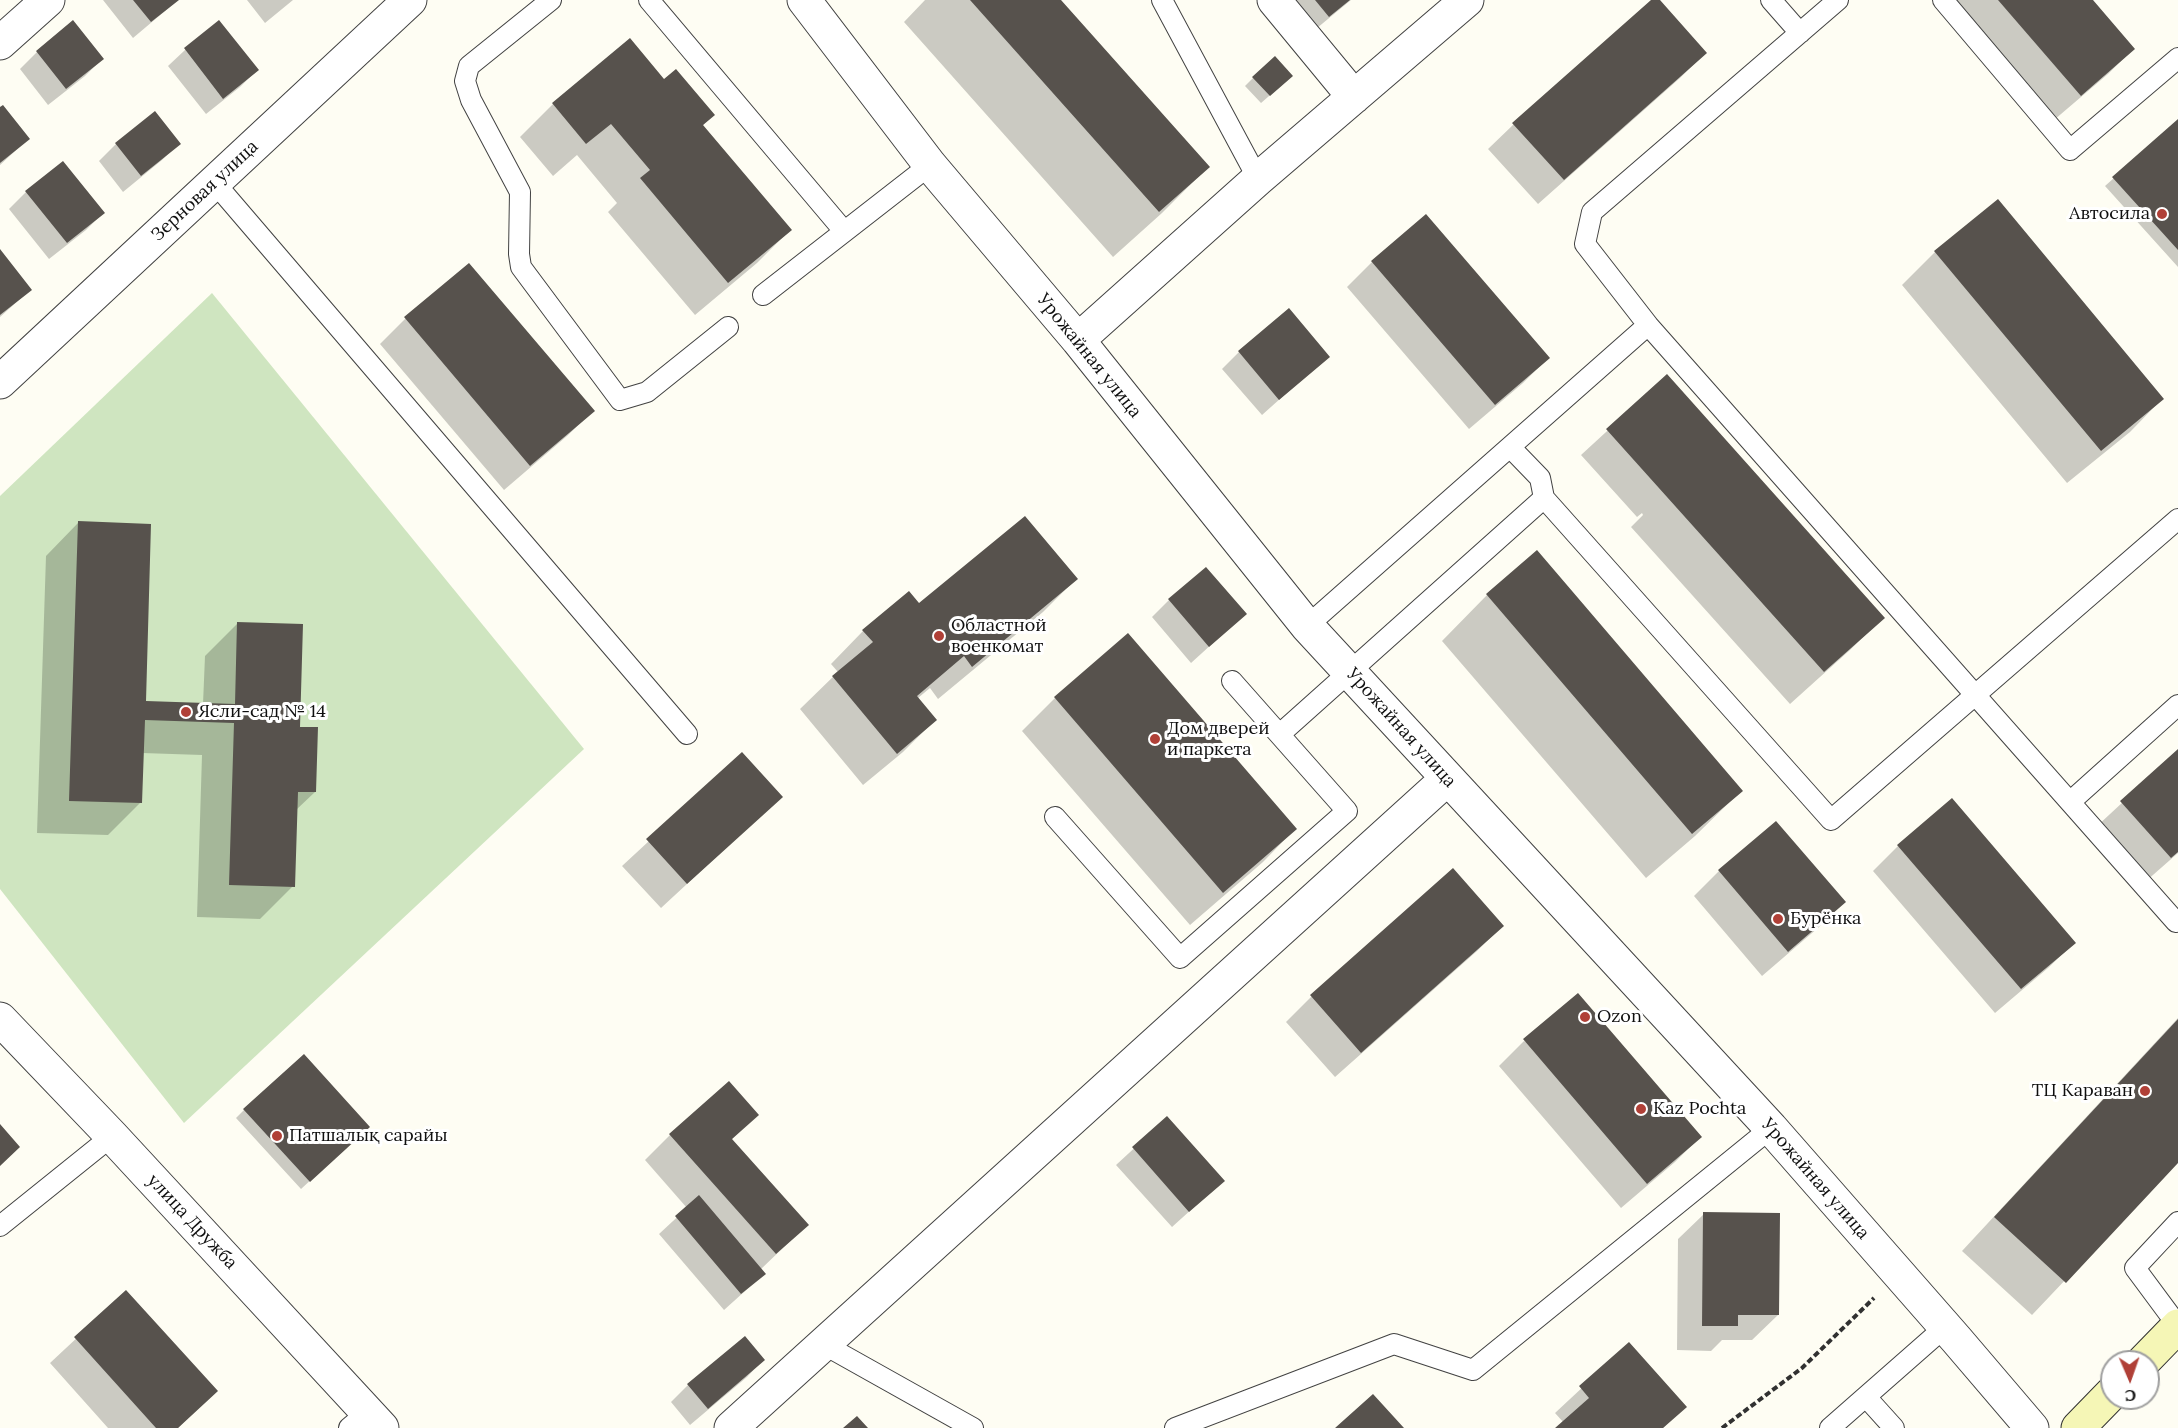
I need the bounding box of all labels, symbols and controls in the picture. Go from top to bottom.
street label: Зерновая улица [147,136,263,246]
place label: Автосила [2069,203,2150,225]
marker: Автосила [2155,207,2169,221]
street label: Урожайная улица [1032,290,1146,422]
place label: Областной военкомат [951,615,1047,658]
marker: Областной военкомат [932,629,946,643]
street label: Урожайная улица [1342,664,1460,792]
place label: Ясли-сад № 14 [198,701,326,723]
marker: Ясли-сад № 14 [179,705,193,719]
place label: Дом дверей и паркета [1167,718,1270,760]
marker: Дом дверей и паркета [1148,732,1162,746]
place label: Бурёнка [1790,908,1861,930]
marker: Бурёнка [1771,912,1785,926]
place label: Ozon [1597,1006,1642,1028]
marker: Ozon [1578,1010,1592,1024]
place label: ТЦ Караван [2032,1080,2133,1102]
marker: ТЦ Караван [2138,1084,2152,1098]
place label: Kaz Pochta [1653,1098,1746,1120]
marker: Kaz Pochta [1634,1102,1648,1116]
street label: Урожайная улица [1756,1114,1874,1244]
place label: Патшалық сарайы [289,1125,448,1147]
marker: Патшалық сарайы [270,1129,284,1143]
street label: улица Дружба [142,1170,242,1274]
north arrow [2100,1350,2160,1410]
text: С [2125,1386,2136,1406]

